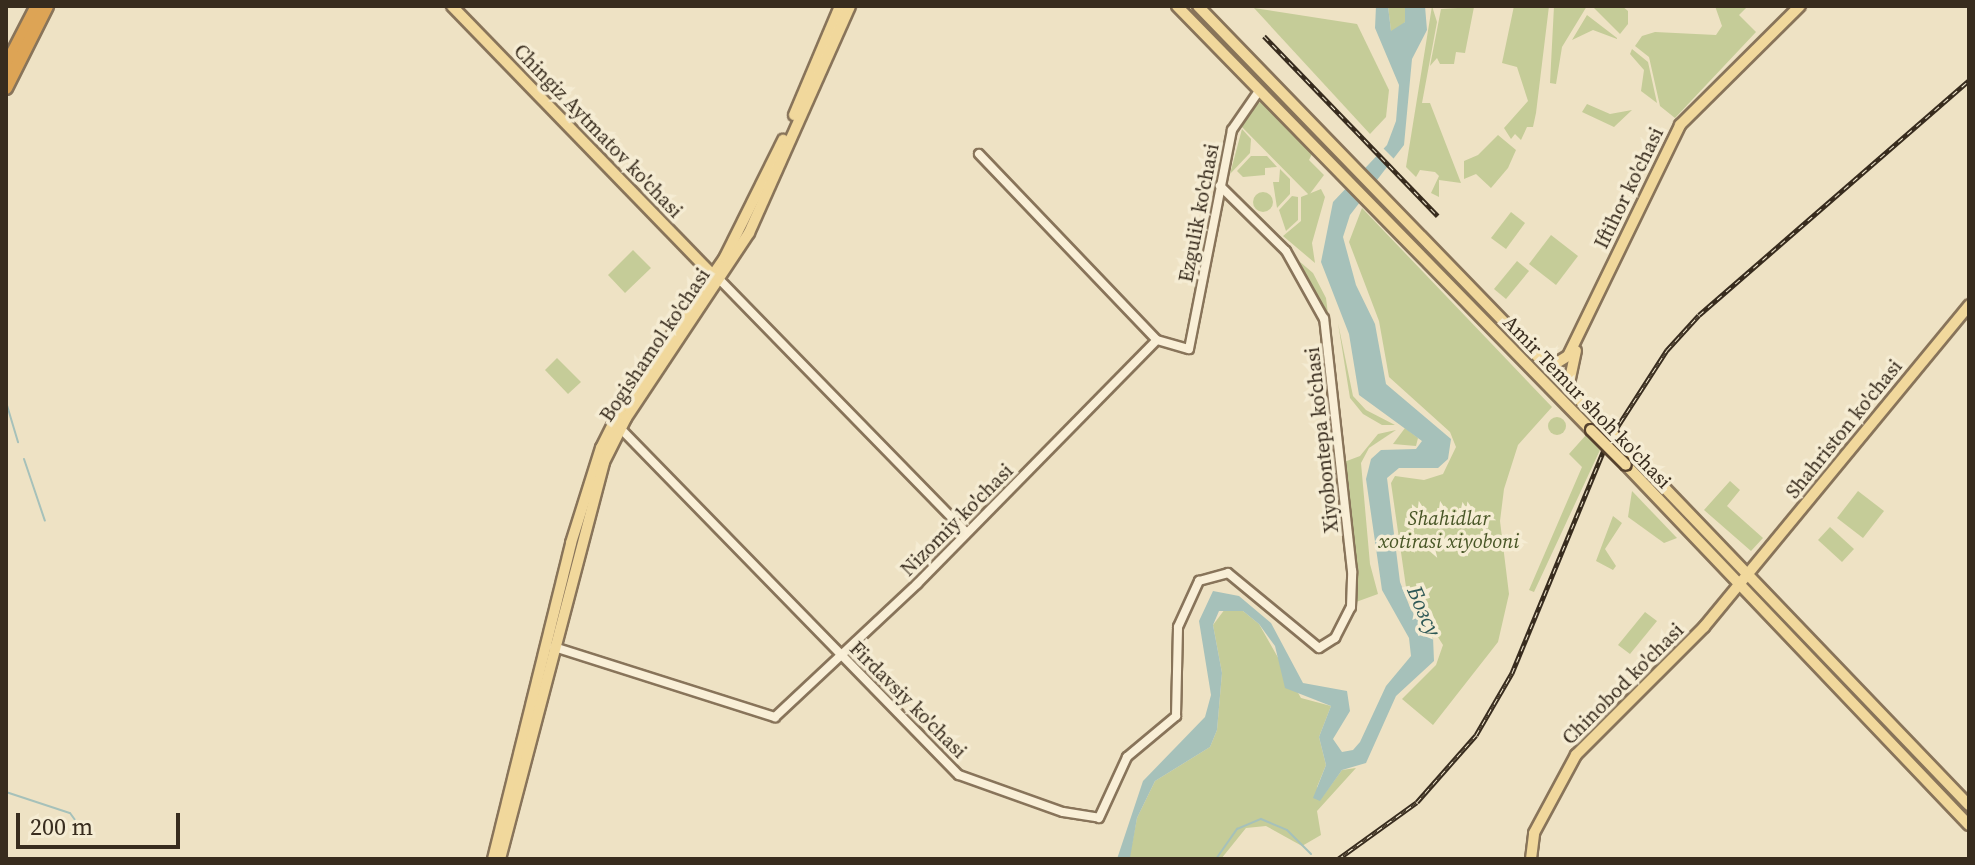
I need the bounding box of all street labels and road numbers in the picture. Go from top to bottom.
street label: Chingiz Aytmatov ko'chasi [509,39,687,223]
street label: Iftihor ko'chasi [1589,123,1669,253]
street label: Ezgulik ko'chasi [1174,142,1224,284]
street label: Bogishamol ko'chasi [595,264,715,426]
street label: Amir Temur shoh ko'chasi [1498,310,1676,494]
street label: Xiyobontepa koʻchasi [1300,346,1344,534]
street label: Shahriston ko'chasi [1781,355,1907,503]
street label: Nizomiy ko'chasi [896,459,1018,581]
street label: Chinobod ko'chasi [1557,618,1689,750]
street label: Firdavsiy ko'chasi [845,637,971,763]

